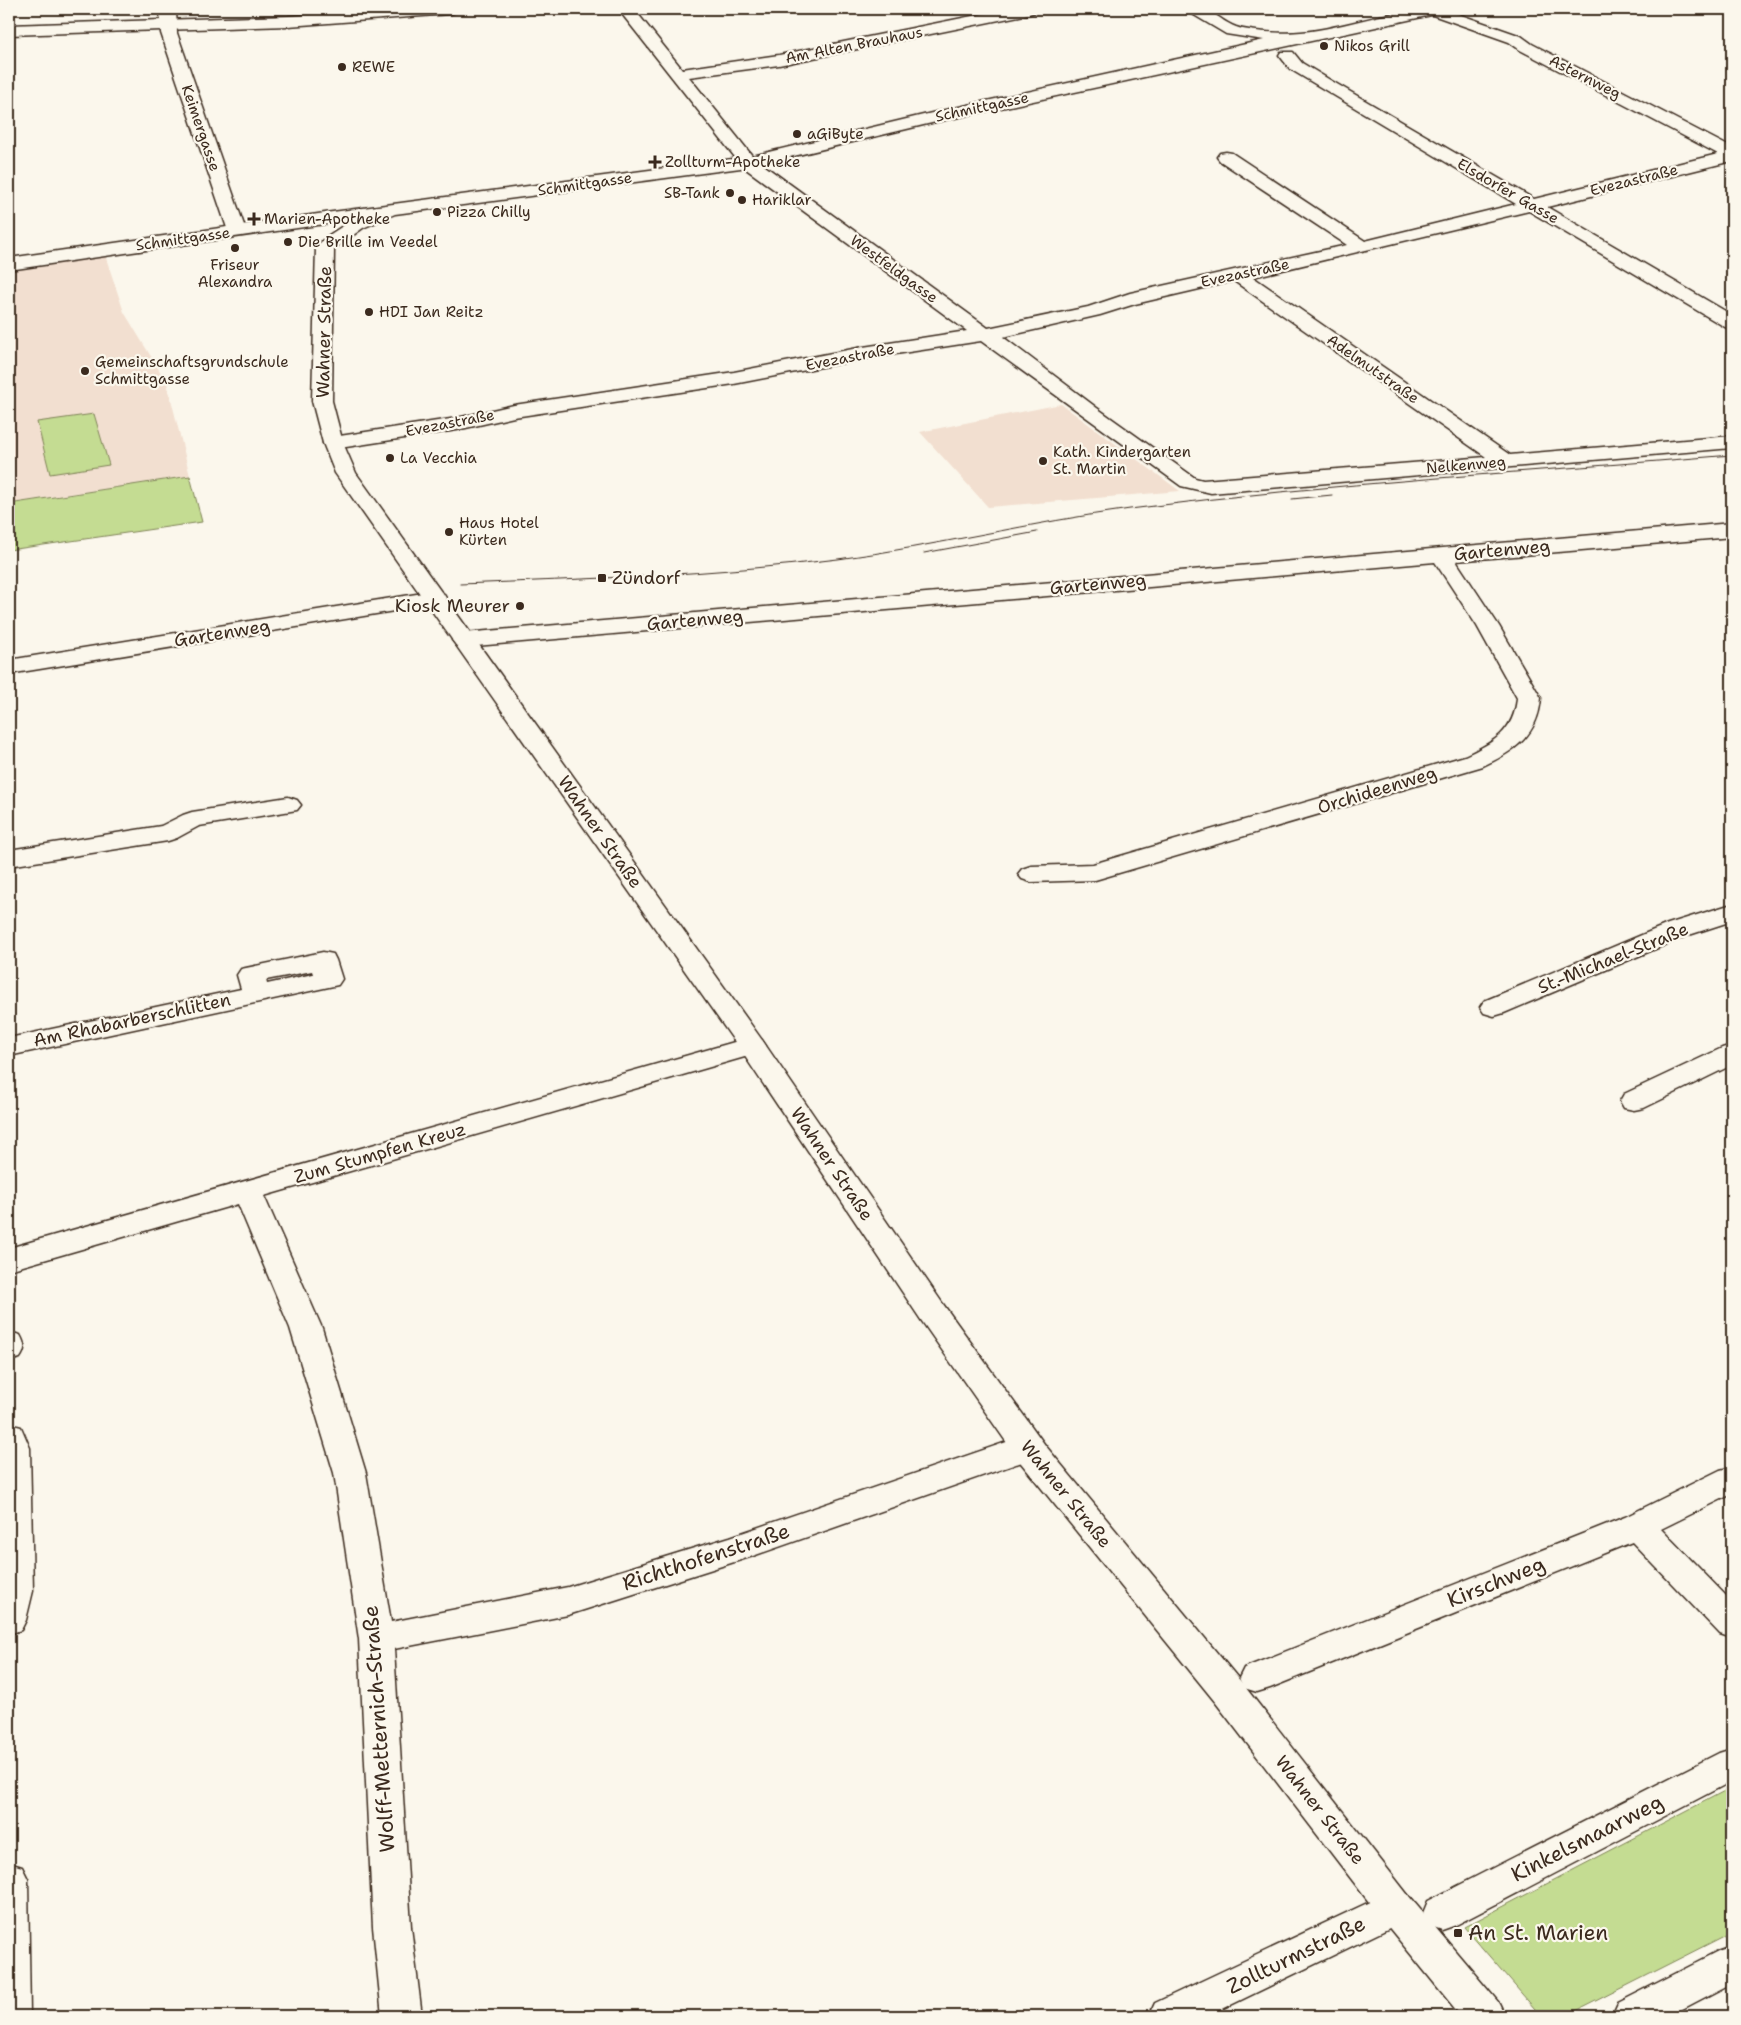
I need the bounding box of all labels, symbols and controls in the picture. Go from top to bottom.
street label: Am Alten Brauhaus [784,22,924,68]
place label: Nikos Grill [1334,36,1410,56]
marker: Nikos Grill [1318,40,1330,52]
street label: Asternweg [1546,50,1624,104]
place label: REWE [352,57,395,77]
marker: REWE [336,61,348,73]
street label: Keimergasse [177,82,225,174]
street label: Schmittgasse [933,87,1031,127]
place label: aGiByte [807,124,864,144]
marker: aGiByte [791,128,803,140]
place label: Zollturm-Apotheke [665,152,800,172]
street label: Elsdorfer Gasse [1453,154,1563,228]
marker: Zollturm-Apotheke [649,156,661,168]
street label: Evezastraße [1588,159,1680,201]
street label: Schmittgasse [537,167,633,201]
place label: SB-Tank [664,183,720,203]
marker: SB-Tank [724,187,736,199]
place label: Hariklar [752,190,812,210]
marker: Hariklar [736,194,748,206]
place label: Pizza Chilly [447,202,531,222]
marker: Pizza Chilly [431,206,443,218]
place label: Marien-Apotheke [264,209,390,229]
marker: Marien-Apotheke [248,213,260,225]
street label: Schmittgasse [135,222,231,256]
street label: Westfeldgasse [846,230,942,308]
place label: Die Brille im Veedel [298,232,438,252]
marker: Die Brille im Veedel [282,236,294,248]
marker: Friseur Alexandra [229,242,241,254]
street label: Evezastraße [1199,254,1291,292]
place label: Friseur Alexandra [198,255,273,292]
street label: Wahner Straße [311,266,337,398]
place label: HDI Jan Reitz [379,302,484,322]
marker: HDI Jan Reitz [363,306,375,318]
street label: Adelmutstraße [1323,330,1423,408]
street label: Evezastraße [804,339,896,375]
place label: Gemeinschaftsgrundschule Schmittgasse [95,352,289,389]
marker: Gemeinschaftsgrundschule Schmittgasse [79,365,91,377]
street label: Evezastraße [404,405,496,441]
place label: Kath. Kindergarten St. Martin [1053,442,1191,479]
place label: La Vecchia [400,448,478,468]
marker: La Vecchia [384,452,396,464]
street label: Nelkenweg [1425,452,1507,478]
marker: Kath. Kindergarten St. Martin [1037,455,1049,467]
place label: Haus Hotel Kürten [459,513,539,550]
marker: Haus Hotel Kürten [443,526,455,538]
street label: Gartenweg [1453,534,1551,566]
place label: Zündorf [612,566,681,590]
street label: Gartenweg [1049,568,1147,600]
marker: Zündorf [596,572,608,584]
place label: Kiosk Meurer [395,594,510,618]
marker: Kiosk Meurer [514,600,526,612]
street label: Gartenweg [646,604,744,636]
street label: Gartenweg [172,614,272,652]
street label: Orchideenweg [1314,760,1440,820]
street label: Wahner Straße [552,771,648,893]
street label: St.-Michael-Straße [1534,917,1692,999]
street label: Am Rhabarberschlitten [31,987,233,1053]
street label: Wahner Straße [785,1102,879,1226]
street label: Zum Stumpfen Kreuz [291,1117,469,1189]
street label: Wahner Straße [1015,1435,1117,1553]
street label: Richthofenstraße [619,1517,793,1597]
street label: Kirschweg [1443,1550,1549,1614]
street label: Wolff-Metternich-Straße [356,1604,402,1854]
street label: Wahner Straße [1270,1751,1370,1869]
street label: Kinkelsmaarweg [1506,1788,1668,1888]
street label: Zollturmstraße [1222,1909,1370,2001]
place label: An St. Marien [1468,1919,1608,1947]
marker: An St. Marien [1452,1927,1464,1939]

